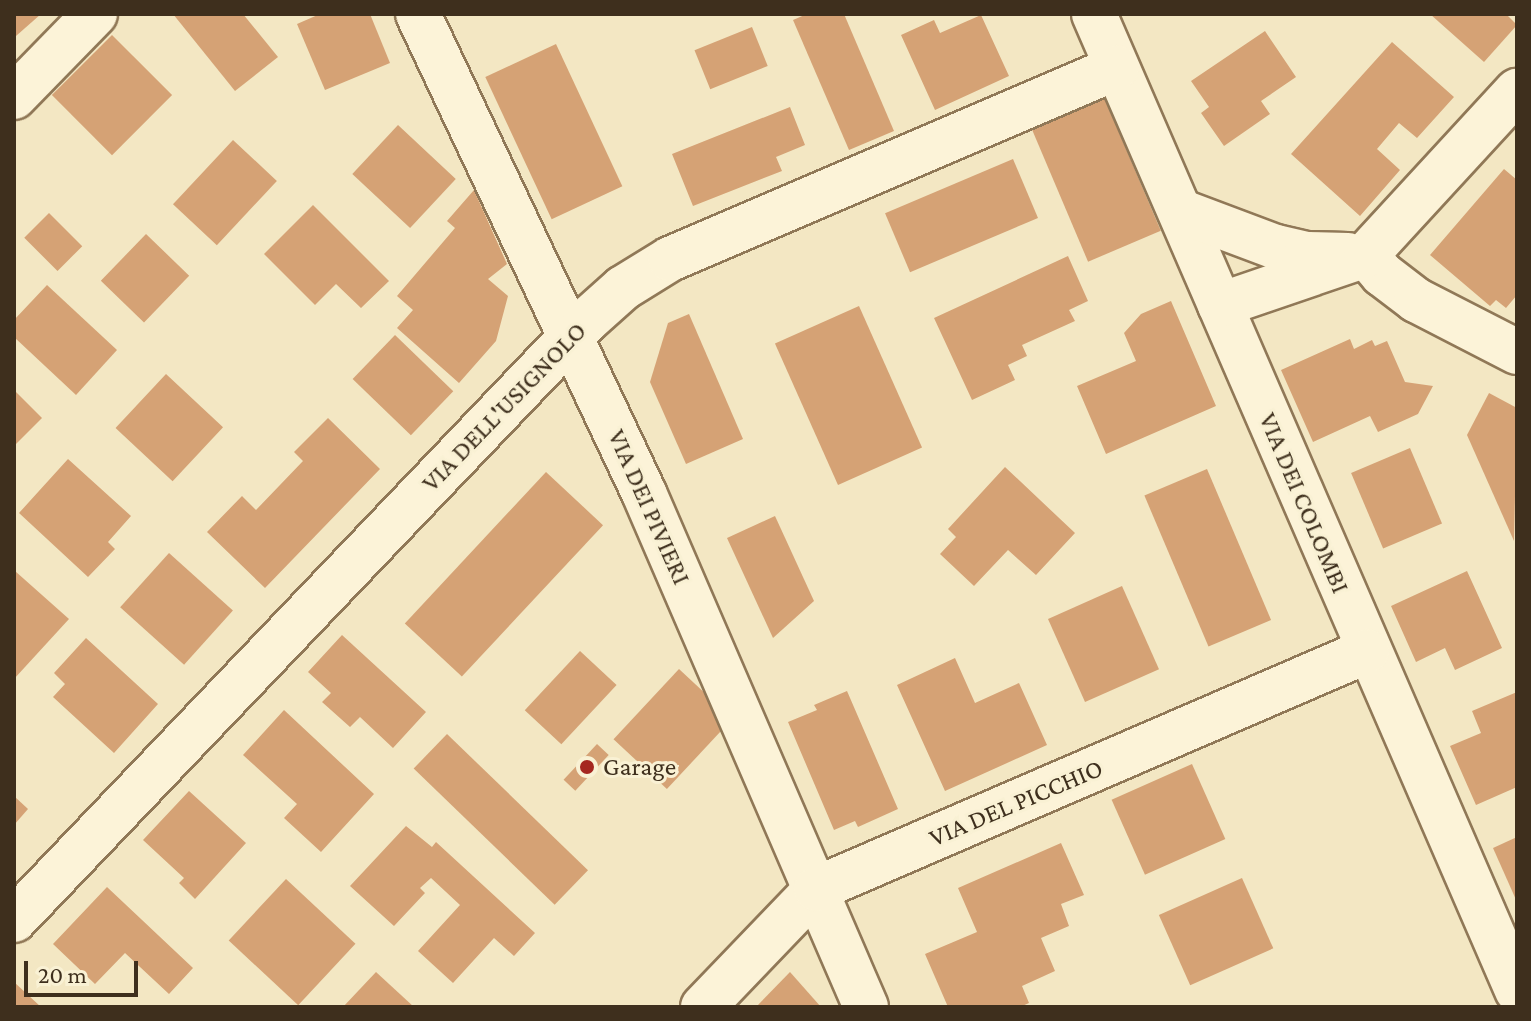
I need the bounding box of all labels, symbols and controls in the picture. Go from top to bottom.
street label: VIA DELL'USIGNOLO [415,316,593,498]
street label: VIA DEI COLOMBI [1252,408,1356,598]
street label: VIA DEI PIVIERI [601,425,697,589]
place label: Garage [603,751,676,783]
street label: VIA DEL PICCHIO [925,752,1107,854]
marker: Garage [578,758,596,776]
scale bar [28,945,142,995]
text: 20 m [38,961,87,988]

